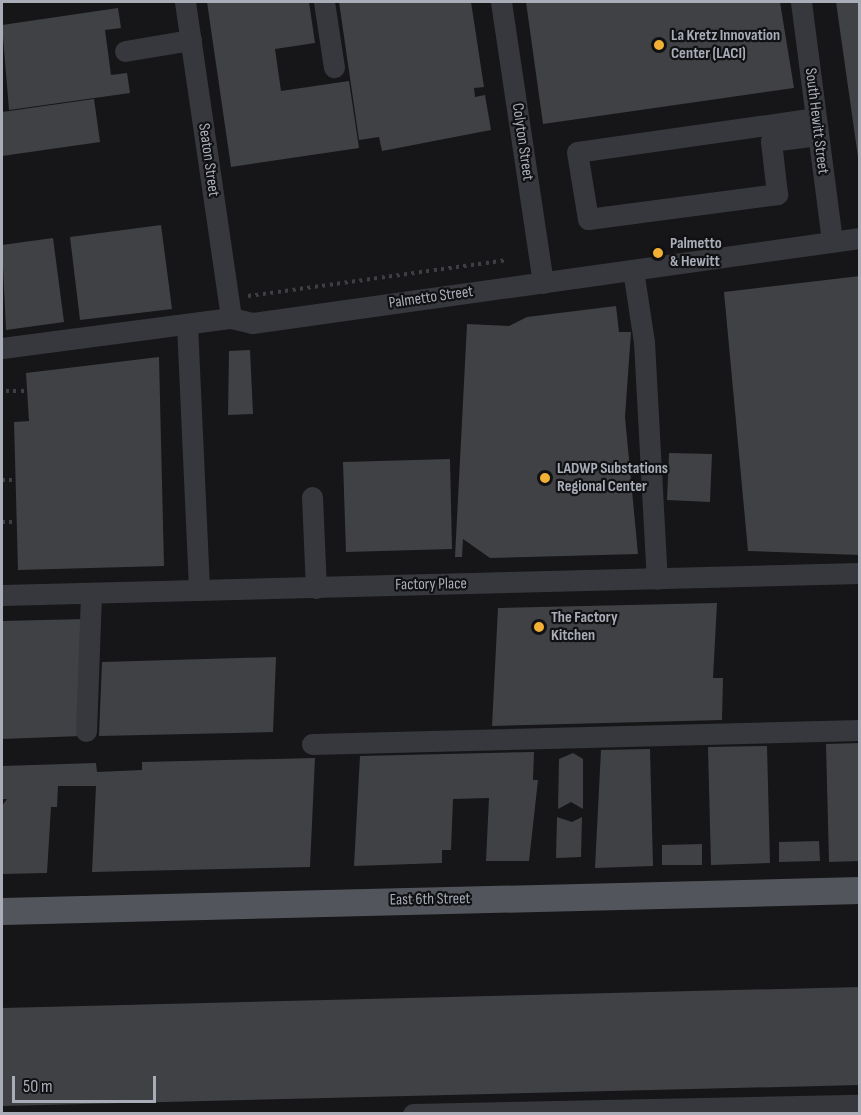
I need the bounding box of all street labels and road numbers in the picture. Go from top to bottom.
street label: South Hewitt Street [800,67,832,175]
street label: Colyton Street [507,102,537,182]
street label: Seaton Street [193,122,223,198]
street label: Palmetto Street [388,283,474,313]
street label: Factory Place [395,575,467,595]
street label: East 6th Street [389,890,471,910]

